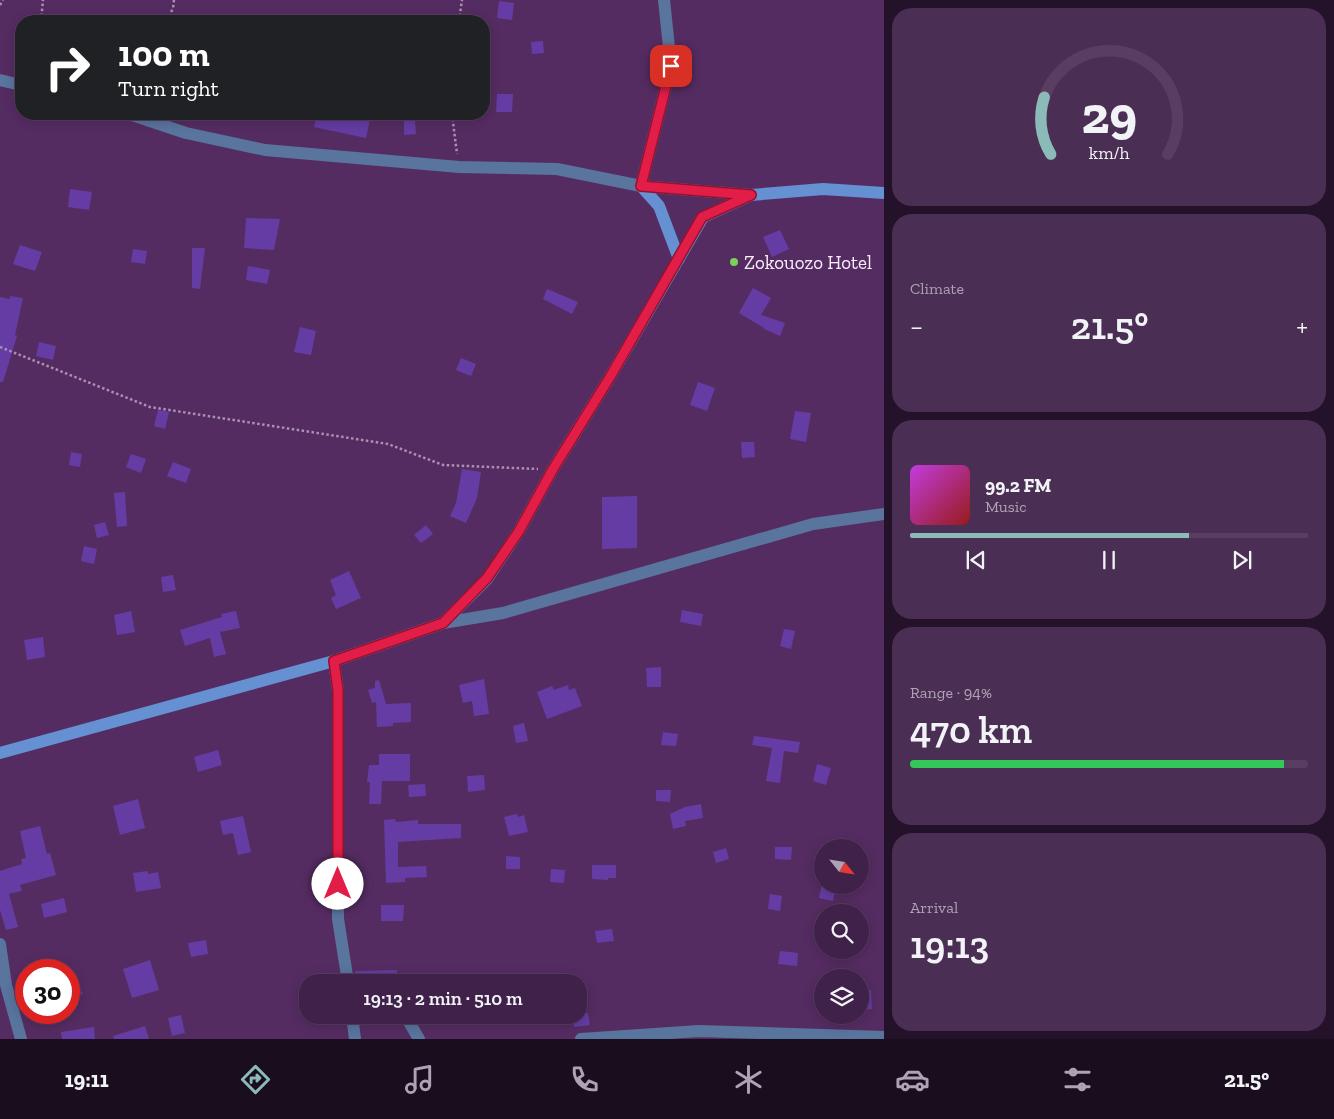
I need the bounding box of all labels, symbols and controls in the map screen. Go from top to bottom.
text: 100 m [118,33,210,75]
icon: right [35,35,100,100]
pin [650,45,692,87]
icon: arrive [657,52,685,80]
text: Turn right [118,75,219,102]
text: 29 [1081,84,1137,146]
text: km/h [1089,142,1129,164]
place label: Zokouozo Hotel [744,251,872,274]
marker: Zokouozo Hotel [728,256,740,268]
text: Climate [910,279,964,298]
text: 21.5° [1071,303,1148,349]
text: − [910,310,923,343]
text: + [1296,310,1308,343]
text: 99.2 FM [985,474,1051,497]
text: Music [985,497,1027,516]
icon: previous [962,546,990,574]
icon: pause [1095,546,1123,574]
icon: next [1228,546,1256,574]
text: Range · 94% [910,683,992,702]
text: 470 km [910,707,1032,753]
north arrow [814,839,869,894]
map controls [814,839,869,1024]
position arrow [311,857,363,909]
text: Arrival [910,898,958,917]
button: search [814,904,869,959]
text: 19:13 [910,922,989,968]
speed limit sign: 30 [15,959,80,1024]
button: layers [814,969,869,1024]
text: 19:13 · 2 min · 510 m [363,987,523,1010]
icon: directions [238,1062,273,1097]
icon: music [402,1062,437,1097]
icon: phone [567,1062,602,1097]
icon: climate [731,1062,766,1097]
icon: car [895,1062,930,1097]
icon: filters [1060,1062,1095,1097]
text: 19:11 [65,1066,109,1093]
text: 21.5° [1224,1066,1269,1093]

